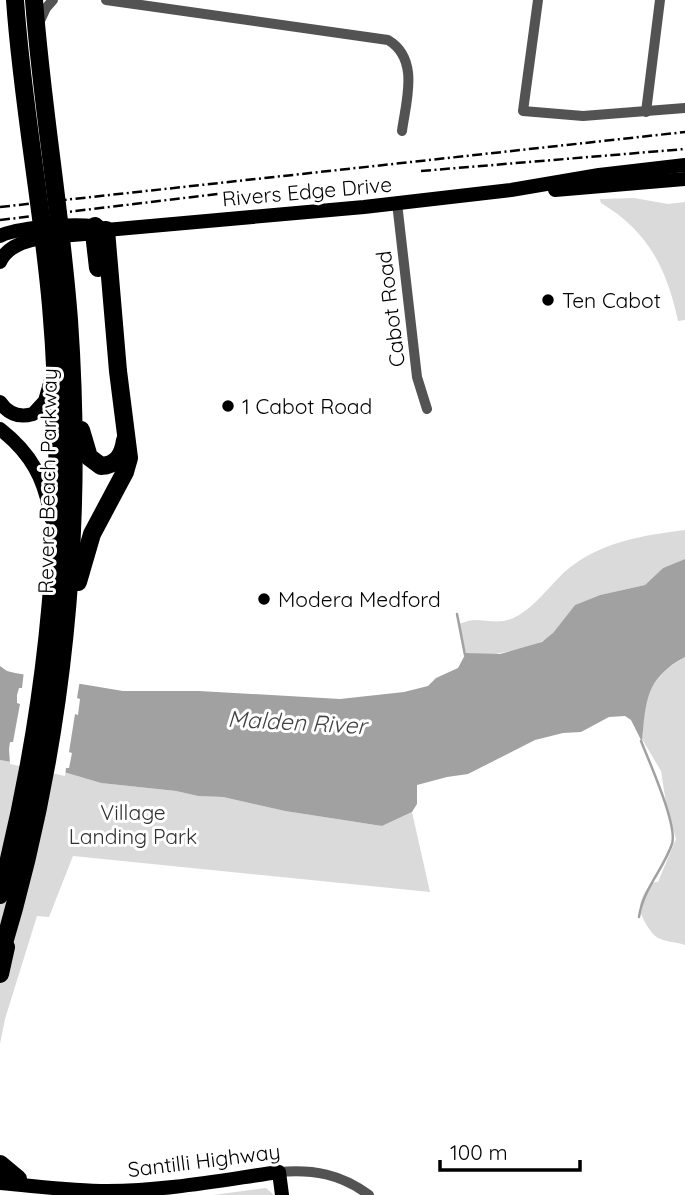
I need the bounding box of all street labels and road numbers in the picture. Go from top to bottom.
street label: Rivers Edge Drive [221,171,393,211]
street label: Cabot Road [370,249,410,369]
street label: Revere Beach Parkway [32,368,62,594]
street label: Santilli Highway [126,1138,282,1182]

